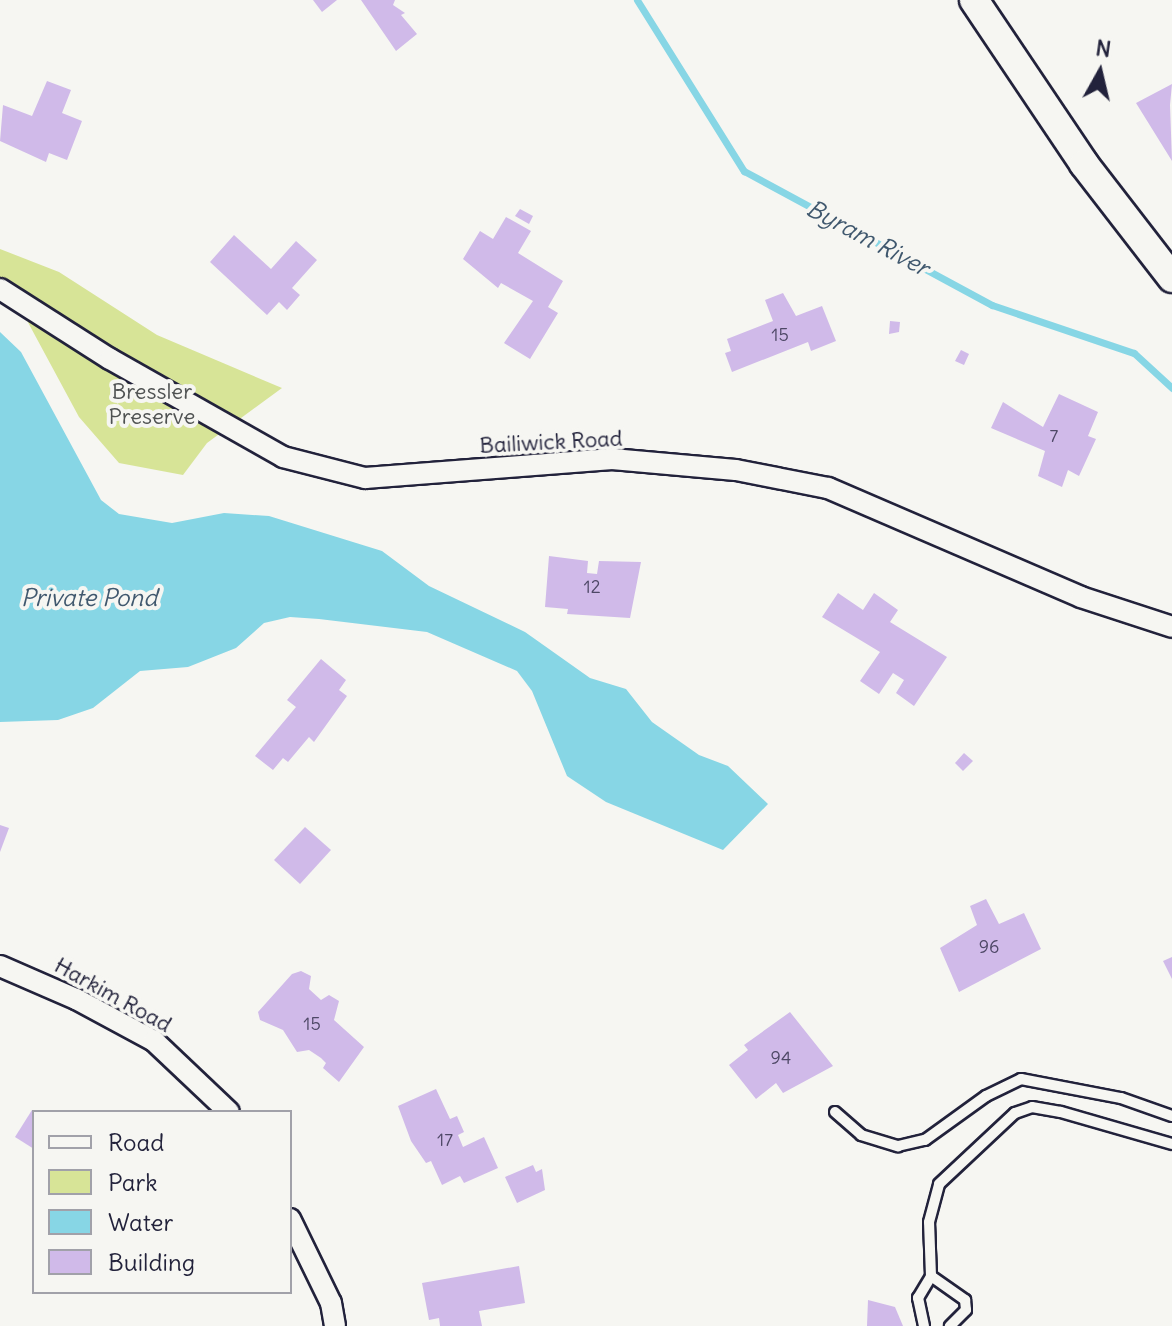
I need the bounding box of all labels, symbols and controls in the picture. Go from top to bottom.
north arrow [1060,32,1140,112]
text: N [1094,33,1113,63]
water label: Byram River [802,194,934,282]
house number: 15 [771,324,789,346]
park label: Bressler Preserve [109,378,195,430]
street label: Bailiwick Road [479,425,623,459]
house number: 7 [1050,425,1058,447]
house number: 12 [583,576,601,598]
water label: Private Pond [21,584,157,612]
house number: 96 [979,936,999,958]
street label: Harkim Road [50,952,176,1038]
house number: 15 [303,1013,321,1035]
house number: 94 [771,1047,791,1069]
legend [32,1110,292,1294]
text: Road [108,1127,164,1157]
house number: 17 [437,1129,453,1151]
text: Park [108,1167,158,1197]
text: Water [108,1207,173,1237]
text: Building [108,1247,195,1277]

